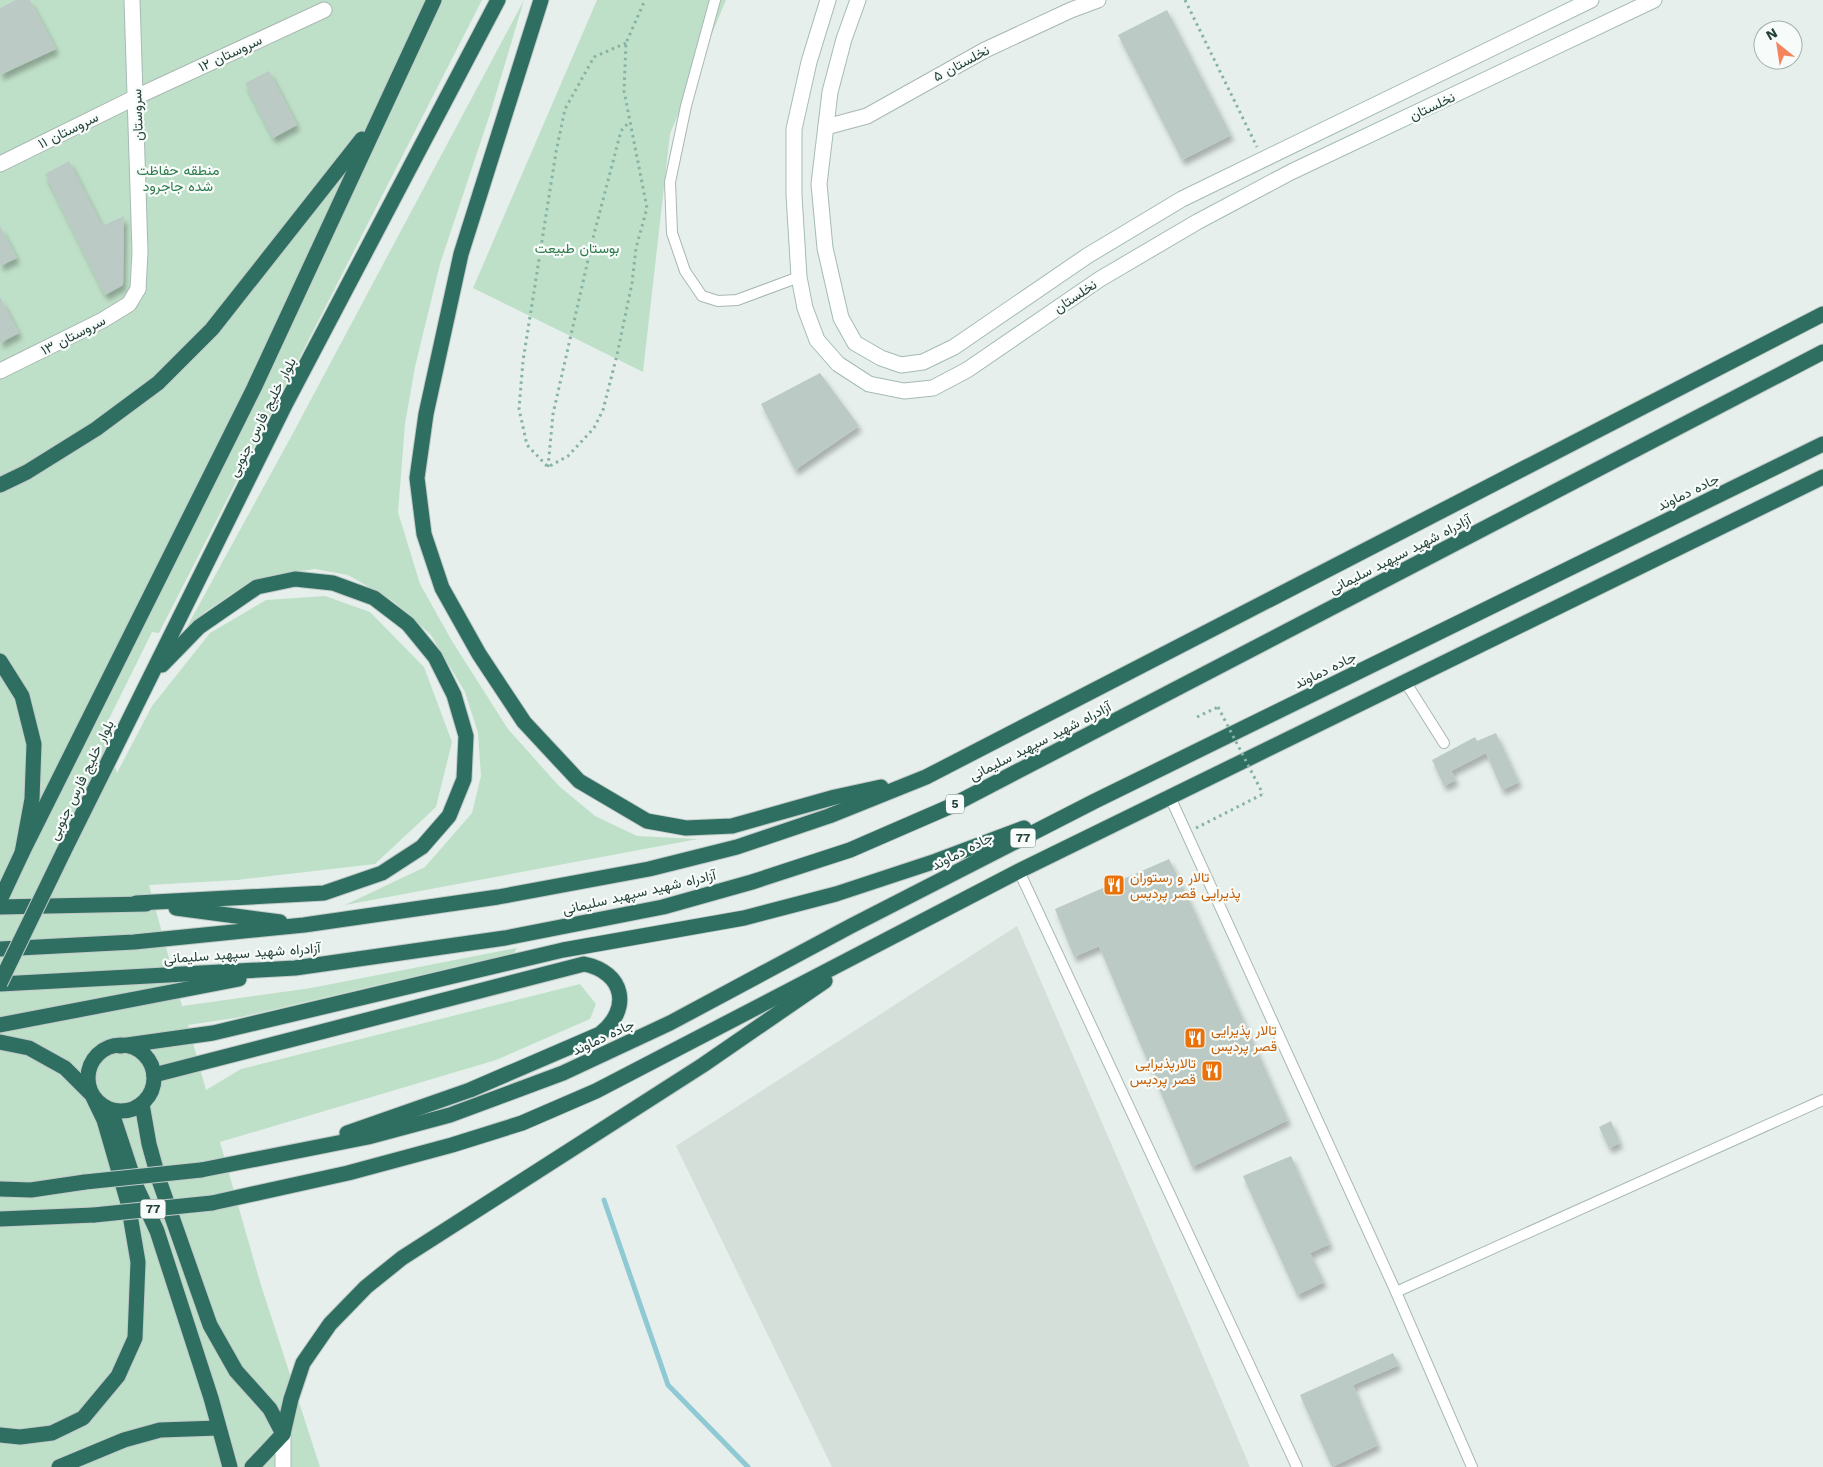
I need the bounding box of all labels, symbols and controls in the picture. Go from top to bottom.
north arrow [1753,20,1803,70]
text: N [1763,24,1780,43]
street label: سروستان ۱۲ [196,31,265,76]
street label: نخلستان ۵ [930,42,992,85]
street label: سروستان [128,89,147,141]
street label: نخلستان [1407,89,1458,124]
street label: سروستان ۱۱ [35,109,101,152]
park label: منطقه حفاظت شده جاجرود [137,162,219,195]
park label: بوستان طبیعت [535,240,619,257]
street label: نخلستان [1051,276,1100,317]
street label: سروستان ۱۳ [38,312,108,359]
street label: بلوار خلیج فارس جنوبی [225,355,302,481]
street label: جاده دماوند [1655,470,1722,515]
street label: آزادراه شهید سپهبد سلیمانی [1326,510,1476,599]
street label: جاده دماوند [1292,648,1359,693]
street label: آزادراه شهید سپهبد سلیمانی [966,697,1116,786]
street label: بلوار خلیج فارس جنوبی [45,717,120,844]
road number: 5 [946,794,964,814]
road number: 77 [1010,828,1036,848]
street label: جاده دماوند [929,829,996,874]
street label: آزادراه شهید سپهبد سلیمانی [561,866,719,919]
place label: تالار و رستوران پذیرایی قصر پردیس [1130,869,1241,903]
restaurant icon: تالار و رستوران پذیرایی قصر پردیس [1102,873,1126,897]
street label: آزادراه شهید سپهبد سلیمانی [163,939,323,968]
street label: جاده دماوند [569,1016,637,1059]
place label: تالار پذیرایی قصر پردیس [1211,1022,1277,1056]
restaurant icon: تالار پذیرایی قصر پردیس [1183,1026,1207,1050]
place label: تالارپذیرایی قصر پردیس [1130,1055,1196,1089]
restaurant icon: تالارپذیرایی قصر پردیس [1200,1059,1224,1083]
road number: 77 [140,1200,166,1218]

